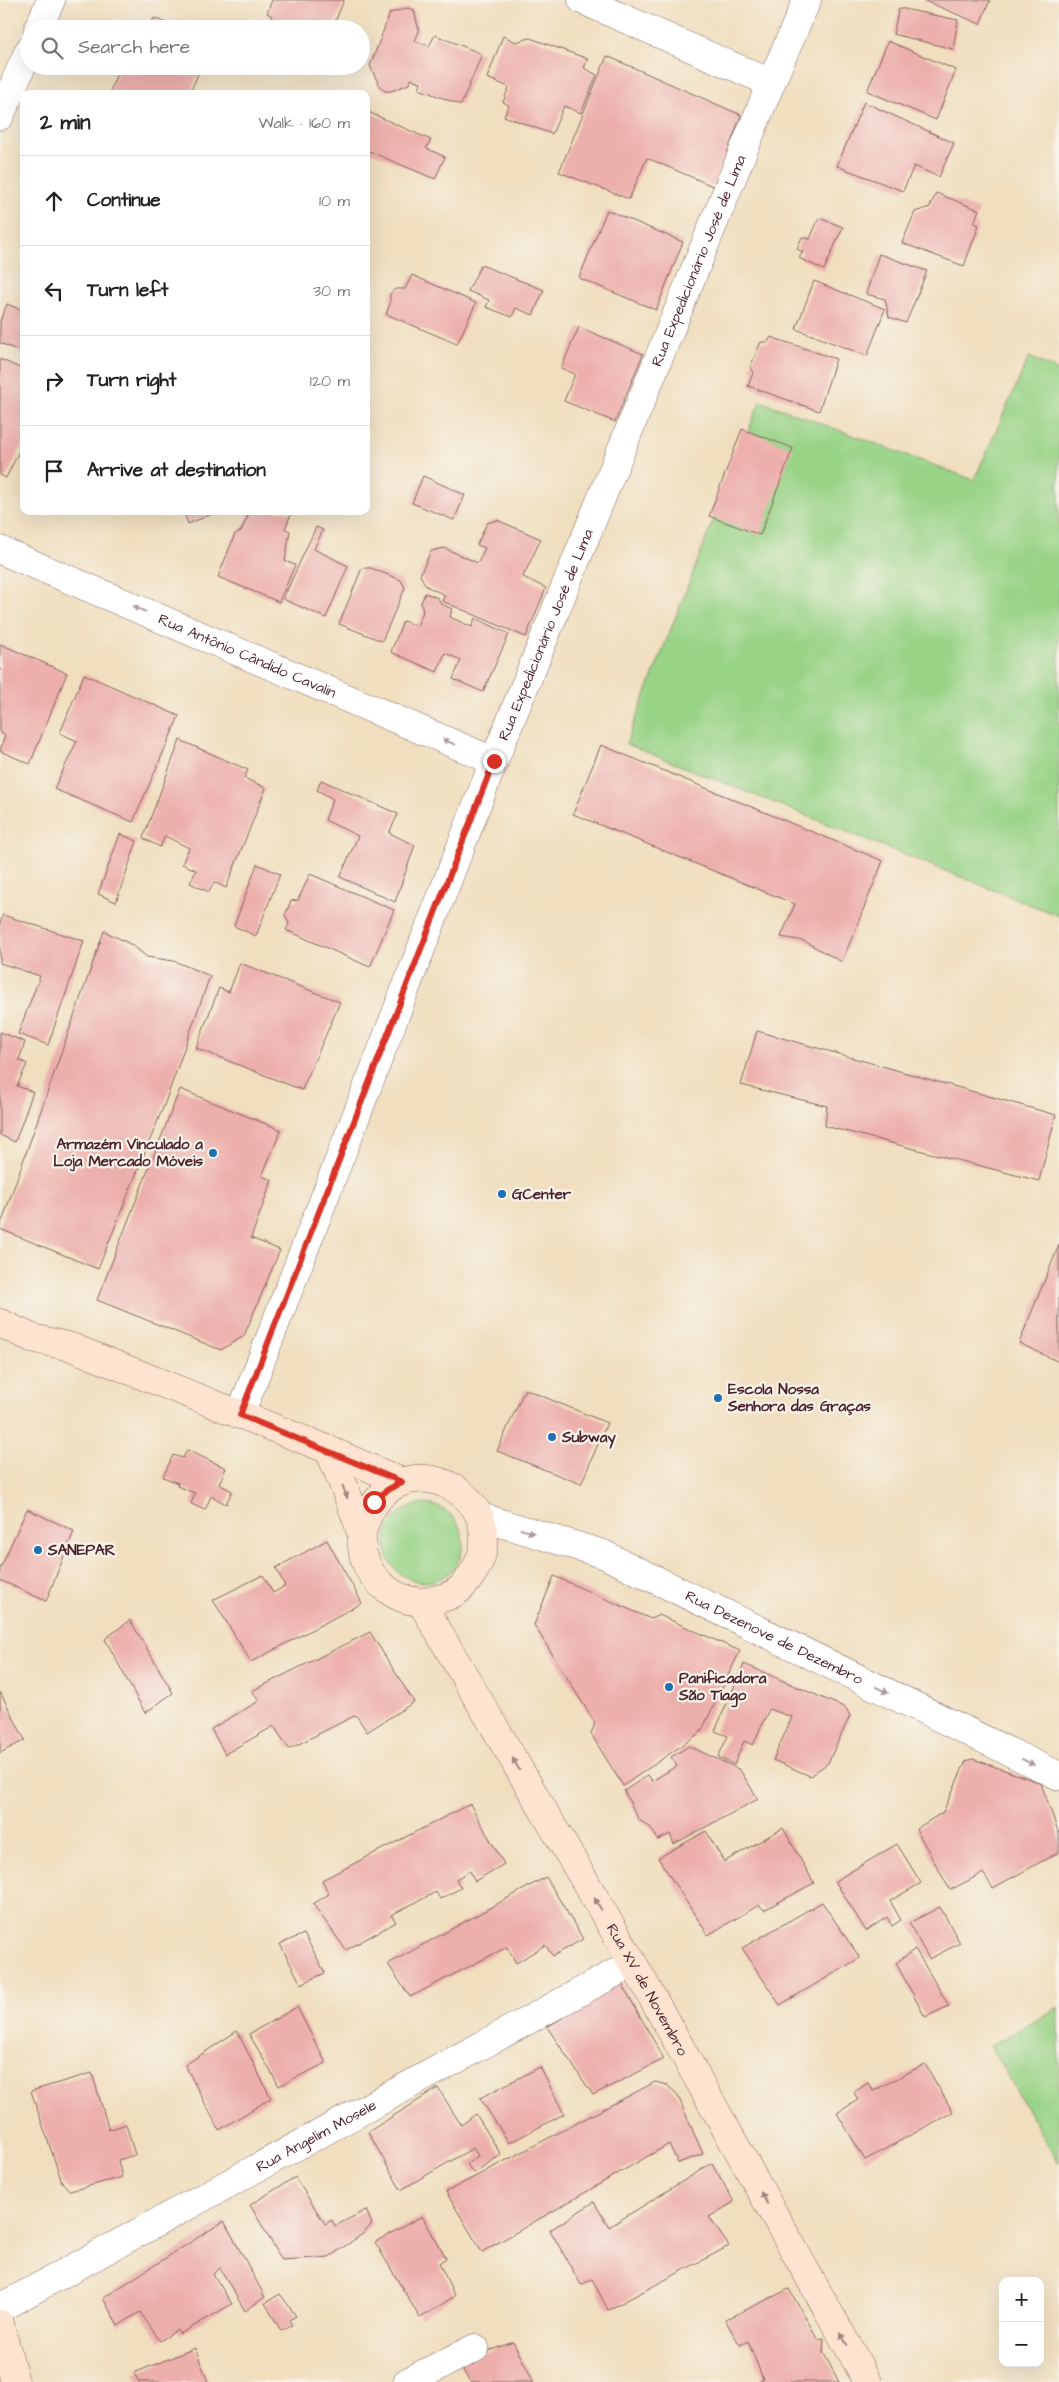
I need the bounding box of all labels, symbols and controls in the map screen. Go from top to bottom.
search box [20,20,370,75]
icon: search [38,34,66,62]
text: Search here [78,34,190,61]
text: 2 min [40,108,90,137]
text: Walk · 160 m [258,112,350,134]
street label: Rua Expedicionário José de Lima [646,152,752,370]
icon: ahead [40,187,68,215]
text: Continue [87,187,161,214]
text: 10 m [319,190,350,212]
icon: left [40,277,68,305]
text: Turn left [87,277,168,304]
text: 30 m [313,280,350,302]
icon: right [40,367,68,395]
text: Turn right [87,367,176,394]
text: 120 m [310,370,350,392]
icon: arrive [40,457,68,485]
text: Arrive at destination [87,457,266,484]
street label: Rua Expedicionário José de Lima [493,526,599,744]
one-way arrow [132,605,146,613]
street label: Rua Antônio Cândido Cavalin [155,609,340,704]
one-way arrow [441,738,456,746]
route end [483,750,506,773]
place label: Armazém Vinculado a Loja Mercado Móveis [53,1134,203,1172]
marker: Armazém Vinculado a Loja Mercado Móveis [207,1147,219,1159]
place label: GCenter [512,1184,572,1205]
marker: GCenter [496,1188,508,1200]
place label: Escola Nossa Senhora das Graças [727,1379,871,1417]
marker: Escola Nossa Senhora das Graças [712,1392,724,1404]
place label: Subway [561,1427,616,1449]
marker: Subway [546,1431,558,1443]
one-way arrow [342,1485,350,1499]
route start [363,1491,386,1514]
one-way arrow [520,1527,535,1535]
place label: SANEPAR [47,1540,116,1561]
marker: SANEPAR [32,1544,44,1556]
street label: Rua Dezenove de Dezembro [682,1586,867,1690]
place label: Panificadora São Tiago [678,1668,767,1708]
marker: Panificadora São Tiago [663,1681,675,1693]
one-way arrow [875,1686,889,1694]
one-way arrow [511,1757,520,1770]
one-way arrow [1021,1758,1035,1766]
one-way arrow [594,1898,603,1911]
street label: Rua XV de Novembro [601,1920,693,2060]
street label: Rua Angelim Mosele [252,2095,380,2178]
one-way arrow [760,2191,769,2204]
map controls [999,2277,1044,2367]
button: + [999,2277,1044,2322]
button: − [999,2322,1044,2367]
one-way arrow [840,2332,848,2347]

